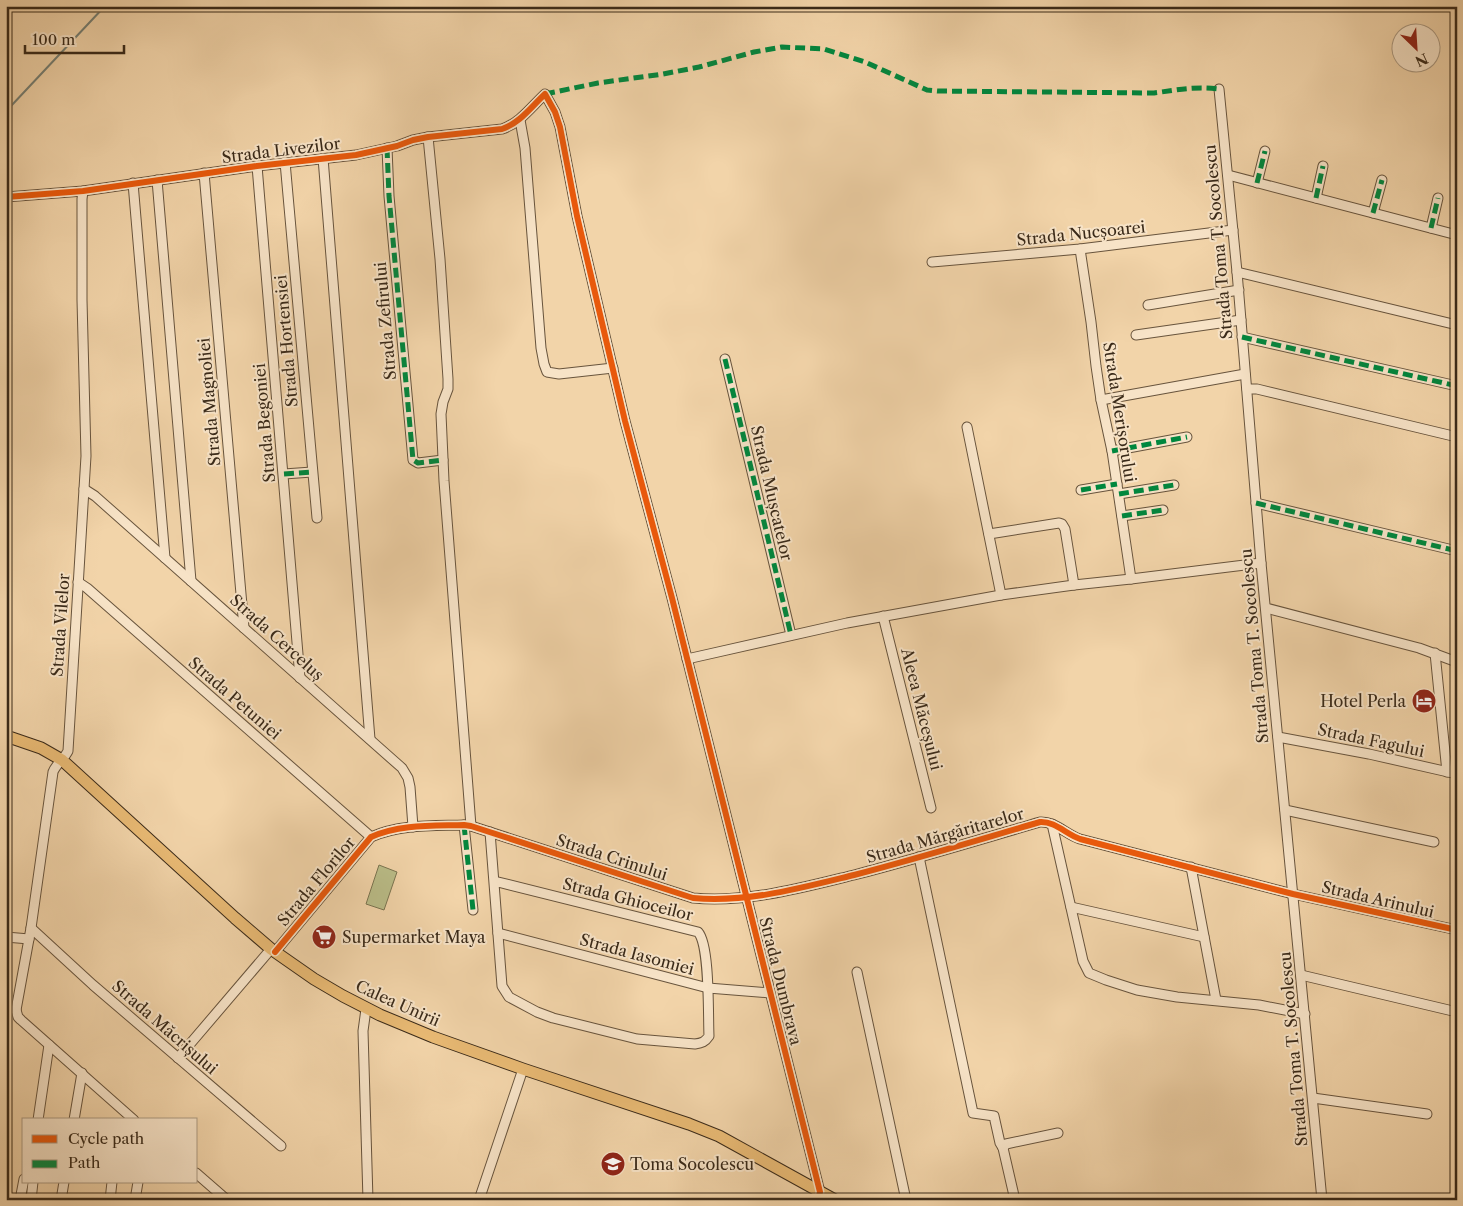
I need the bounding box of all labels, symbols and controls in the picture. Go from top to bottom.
scale bar [25,22,124,54]
north arrow [1390,22,1440,72]
text: 100 m [32,30,75,49]
text: N [1412,49,1431,71]
street label: Strada Livezilor [221,133,342,167]
street label: Strada Toma T. Socolescu [1200,144,1236,340]
street label: Strada Nucșoarei [1016,216,1146,250]
street label: Strada Zefirului [370,261,400,381]
street label: Strada Hortensiei [270,274,302,408]
street label: Strada Magnoliei [193,337,225,467]
street label: Strada Merișorului [1099,340,1141,484]
street label: Strada Begoniei [249,362,279,483]
street label: Strada Mușcatelor [747,423,797,563]
street label: Strada Toma T. Socolescu [1236,548,1272,744]
street label: Strada Vilelor [46,572,74,677]
street label: Strada Cerceluș [226,590,328,684]
street label: Aleea Măceșului [897,645,947,772]
street label: Strada Petuniei [185,652,285,744]
hotel icon: Hotel Perla [1411,688,1437,714]
place label: Hotel Perla [1320,691,1407,711]
street label: Strada Fagului [1316,719,1426,761]
street label: Strada Mărgăritarelor [864,803,1026,867]
street label: Strada Crinului [554,830,670,884]
street label: Strada Florilor [273,832,359,930]
street label: Strada Ghioceilor [561,873,696,925]
street label: Strada Arinului [1320,876,1436,922]
street label: Strada Dumbrava [755,915,807,1048]
supermarket icon: Supermarket Maya [311,924,337,950]
place label: Supermarket Maya [342,927,486,947]
street label: Strada Iasomiei [578,929,696,979]
street label: Strada Toma T. Socolescu [1275,951,1311,1147]
street label: Calea Unirii [353,975,443,1031]
street label: Strada Măcrișului [108,976,222,1078]
legend [22,1118,198,1184]
text: Cycle path [68,1129,145,1148]
school or university icon: Toma Socolescu [600,1151,626,1177]
text: Path [68,1153,101,1172]
place label: Toma Socolescu [630,1154,754,1174]

